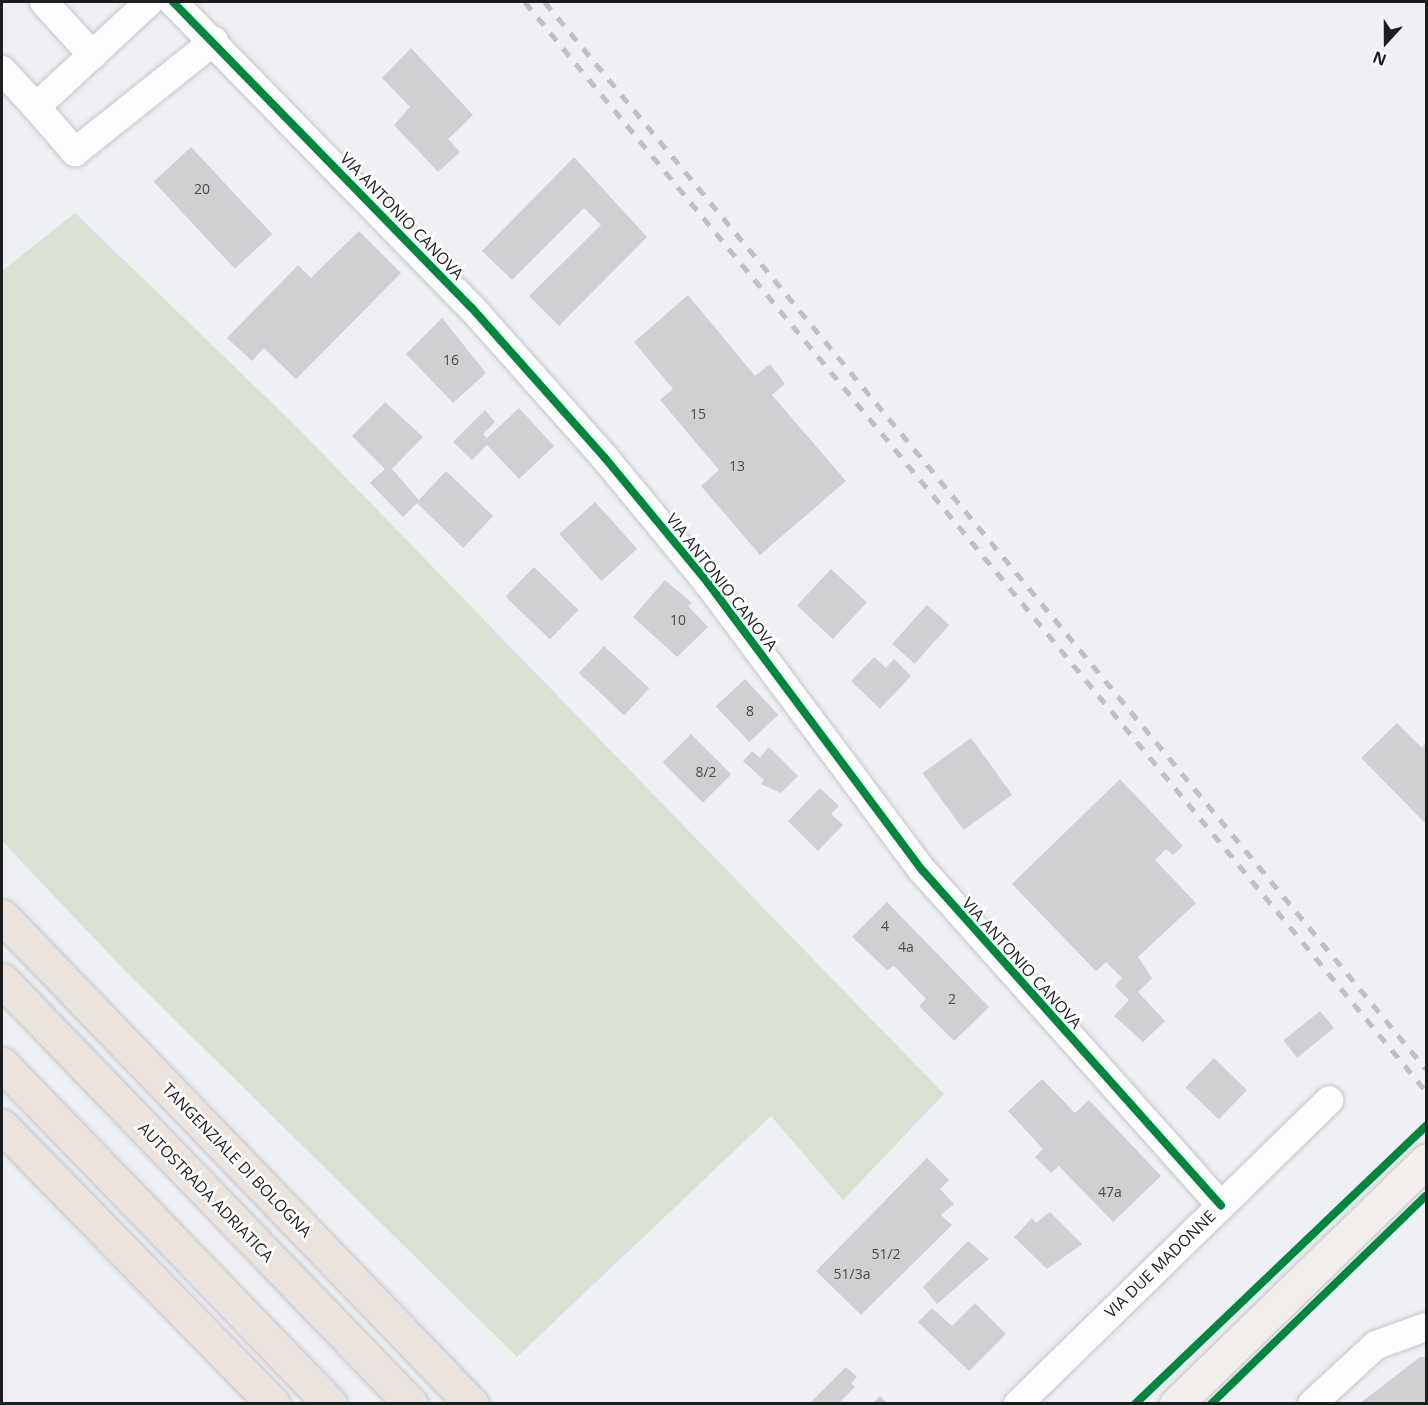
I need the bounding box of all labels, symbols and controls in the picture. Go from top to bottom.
north arrow [1356,12,1416,72]
text: N [1370,46,1390,71]
street label: VIA ANTONIO CANOVA [336,148,468,284]
house number: 20 [194,181,210,197]
house number: 16 [443,352,459,368]
house number: 15 [690,406,706,422]
house number: 13 [729,458,745,474]
street label: VIA ANTONIO CANOVA [662,509,782,655]
house number: 10 [670,612,686,628]
house number: 8 [746,703,754,719]
house number: 8/2 [695,764,717,780]
street label: VIA ANTONIO CANOVA [958,894,1086,1032]
house number: 4 [881,918,889,934]
house number: 4a [898,939,914,955]
house number: 2 [948,991,956,1007]
street label: TANGENZIALE DI BOLOGNA [158,1079,316,1241]
street label: AUTOSTRADA ADRIATICA [134,1118,278,1266]
house number: 47a [1098,1184,1122,1200]
street label: VIA DUE MADONNE [1101,1206,1219,1322]
house number: 51/2 [871,1246,901,1262]
house number: 51/3a [834,1266,870,1282]

